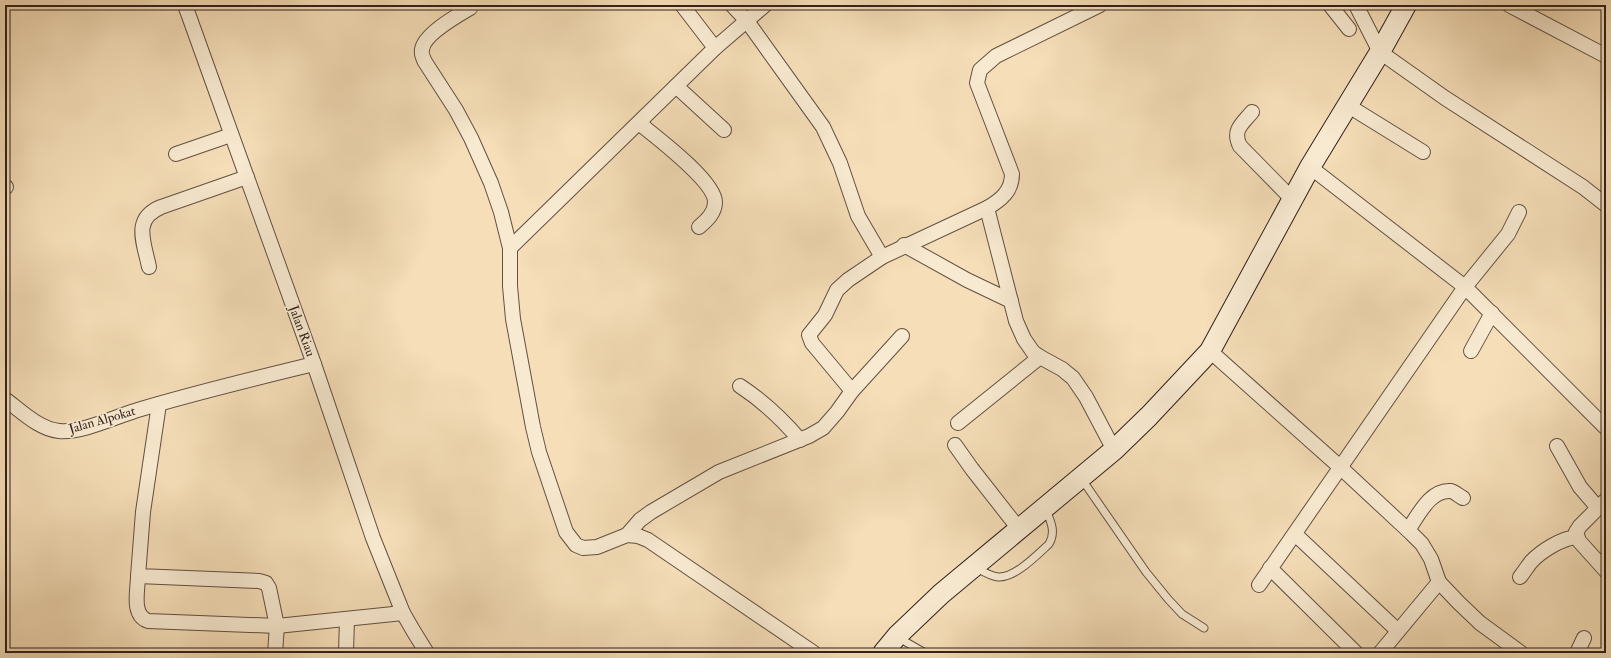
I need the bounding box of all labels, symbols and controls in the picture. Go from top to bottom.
street label: Jalan Riau [285,302,319,359]
street label: Jalan Alpokat [66,403,137,438]

